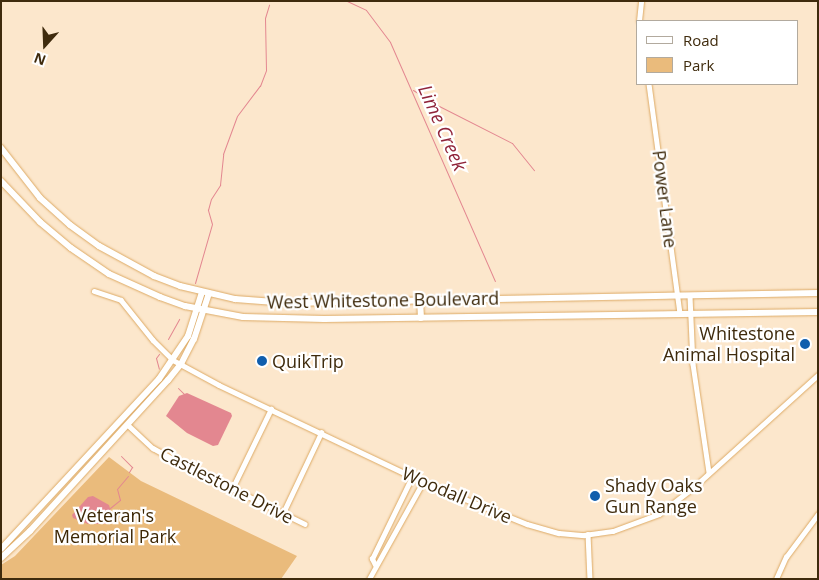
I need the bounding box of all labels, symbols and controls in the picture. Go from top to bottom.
north arrow [20,20,70,70]
legend [636,20,799,85]
text: Road [683,30,719,50]
text: N [31,49,48,70]
text: Park [683,55,714,75]
water label: Lime Creek [413,81,471,175]
street label: Power Lane [648,149,682,249]
street label: West Whitestone Boulevard [267,287,499,313]
place label: Whitestone Animal Hospital [663,323,795,366]
marker: Whitestone Animal Hospital [799,338,811,350]
place label: QuikTrip [272,350,344,372]
marker: QuikTrip [256,355,268,367]
street label: Castlestone Drive [157,442,297,528]
street label: Woodall Drive [399,462,515,528]
place label: Shady Oaks Gun Range [605,475,703,518]
marker: Shady Oaks Gun Range [589,490,601,502]
park label: Veteran's Memorial Park [54,505,176,548]

